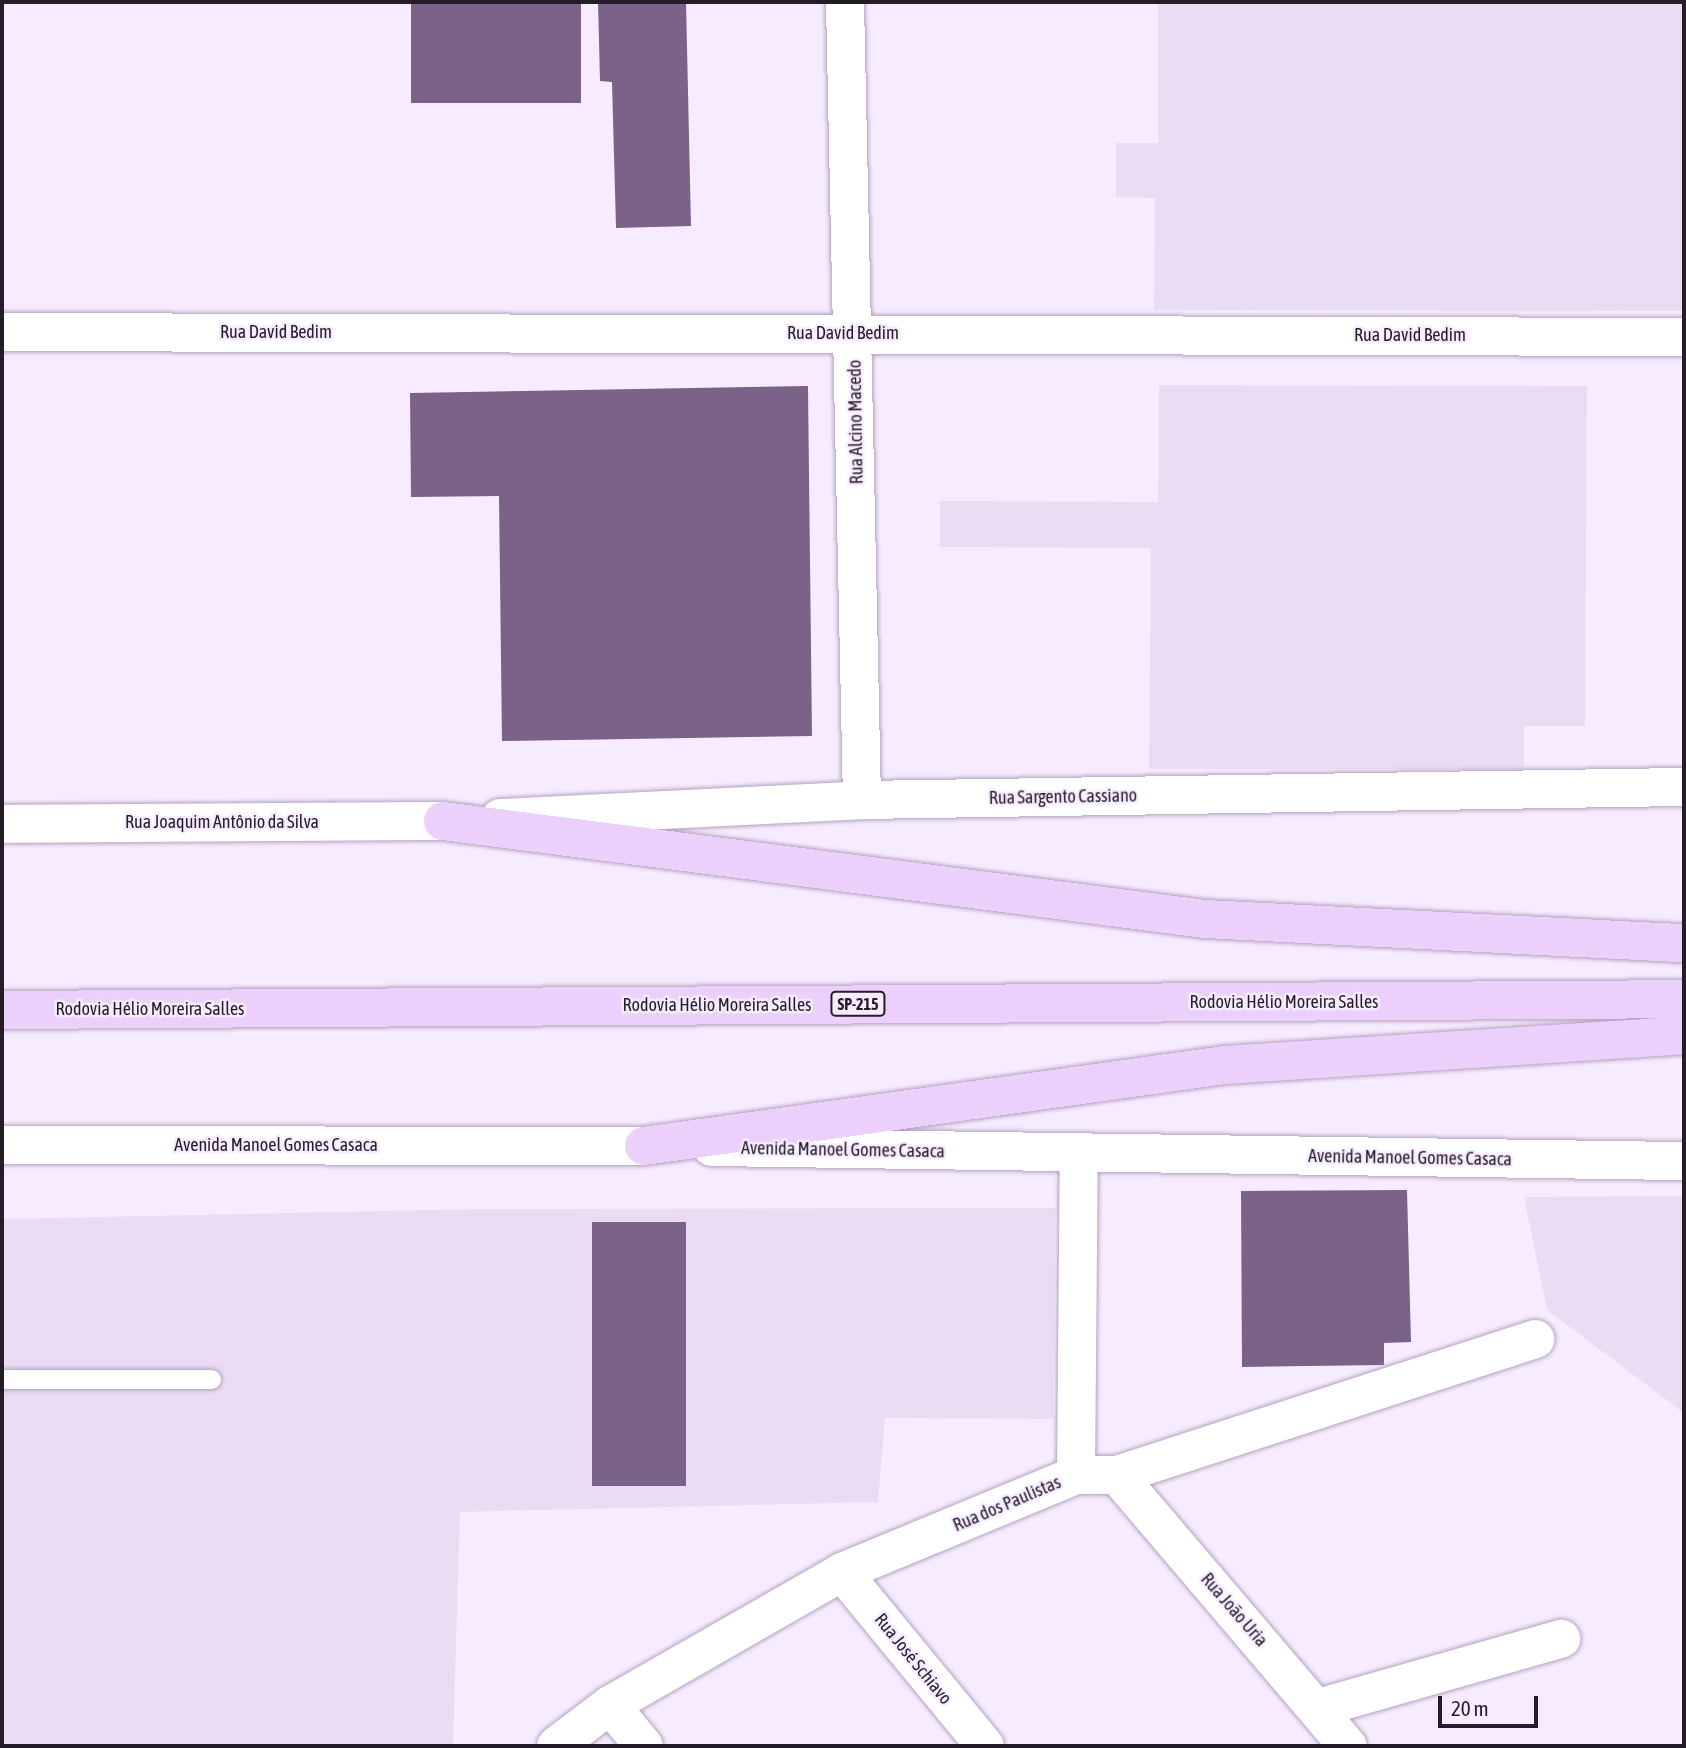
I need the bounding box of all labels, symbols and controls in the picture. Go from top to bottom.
street label: Rua David Bedim [220,321,332,343]
street label: Rua David Bedim [787,322,899,344]
street label: Rua David Bedim [1354,324,1466,346]
street label: Rua Alcino Macedo [844,360,868,484]
street label: Rua Sargento Cassiano [989,785,1137,809]
street label: Rua Joaquim Antônio da Silva [125,811,319,833]
street label: Rodovia Hélio Moreira Salles [1190,991,1378,1013]
road number: SP-215 [830,992,886,1016]
street label: Rodovia Hélio Moreira Salles [623,994,811,1016]
street label: Rodovia Hélio Moreira Salles [56,998,244,1020]
street label: Avenida Manoel Gomes Casaca [174,1134,378,1156]
street label: Avenida Manoel Gomes Casaca [741,1137,945,1163]
street label: Avenida Manoel Gomes Casaca [1308,1145,1512,1171]
street label: Rua dos Paulistas [950,1472,1064,1536]
street label: Rua João Uria [1196,1569,1272,1651]
street label: Rua José Schiavo [870,1609,956,1709]
scale bar [1441,1682,1541,1726]
text: 20 m [1451,1696,1489,1720]

